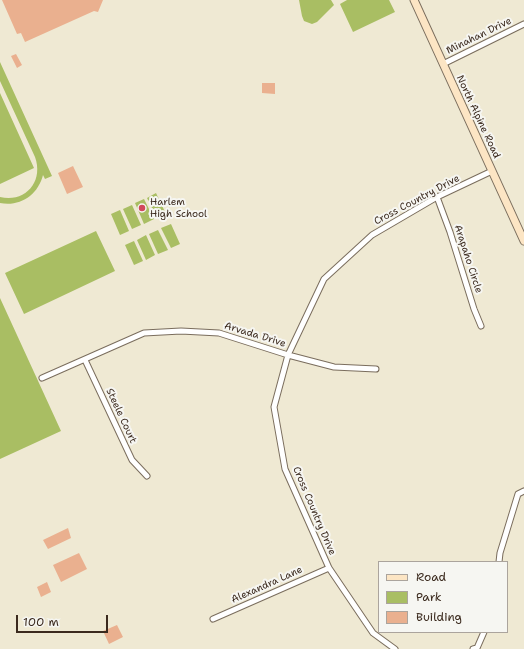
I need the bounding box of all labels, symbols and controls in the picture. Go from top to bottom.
street label: Minahan Drive [444,15,514,57]
street label: North Alpine Road [453,73,503,161]
street label: Cross Country Drive [372,172,462,228]
place label: Harlem High School [150,196,207,220]
marker: Harlem High School [137,203,147,213]
street label: Arapaho Circle [451,223,485,295]
street label: Arvada Drive [223,320,287,350]
street label: Steele Court [103,387,139,445]
street label: Cross Country Drive [290,465,338,557]
legend [378,561,508,633]
street label: Alexandra Lane [230,564,304,606]
text: Road [416,569,446,585]
text: Park [416,589,442,605]
scale bar [18,607,110,633]
text: Building [416,609,462,625]
text: 100 m [23,614,59,630]

